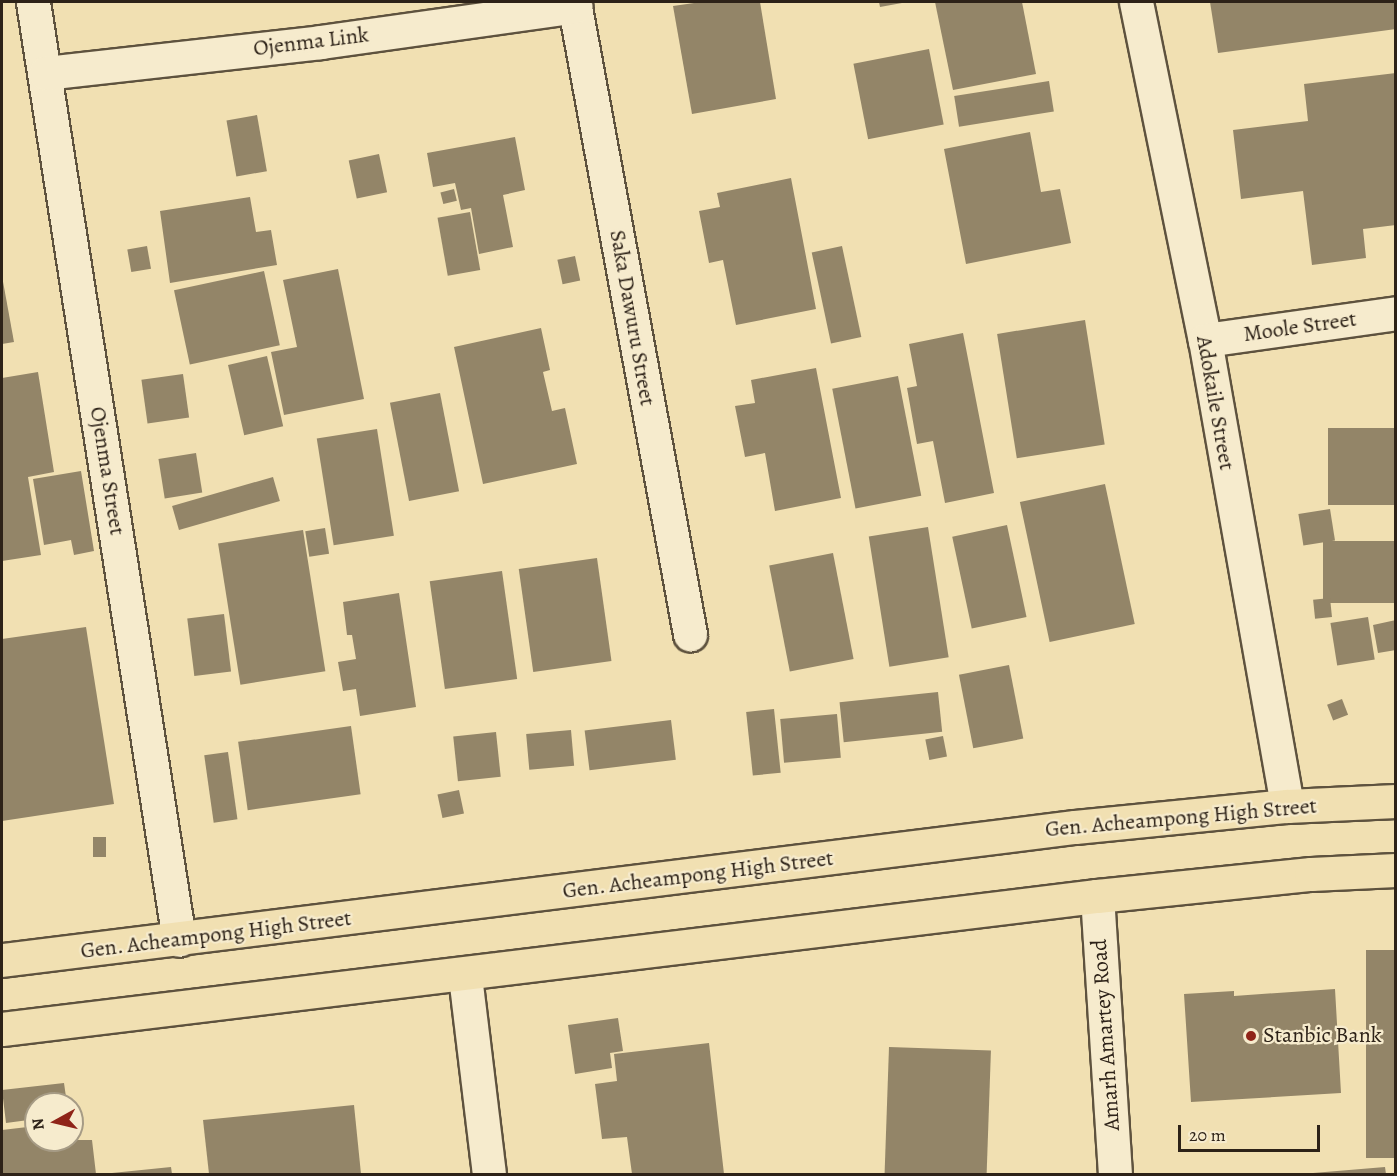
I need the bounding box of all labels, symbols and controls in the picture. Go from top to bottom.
street label: Ojenma Link [252,22,370,62]
street label: Saka Dawuru Street [604,228,660,408]
street label: Moole Street [1242,306,1358,348]
street label: Adokaile Street [1190,334,1240,472]
street label: Ojenma Street [84,405,130,537]
street label: Gen. Acheampong High Street [1044,793,1318,843]
street label: Gen. Acheampong High Street [561,845,835,905]
street label: Gen. Acheampong High Street [79,905,353,965]
street label: Amarh Amartey Road [1086,938,1126,1132]
place label: Stanbic Bank [1263,1023,1382,1049]
marker: Stanbic Bank [1244,1029,1258,1043]
north arrow [24,1092,84,1152]
scale bar [1181,1113,1324,1151]
text: N [26,1117,50,1132]
text: 20 m [1189,1123,1226,1147]

